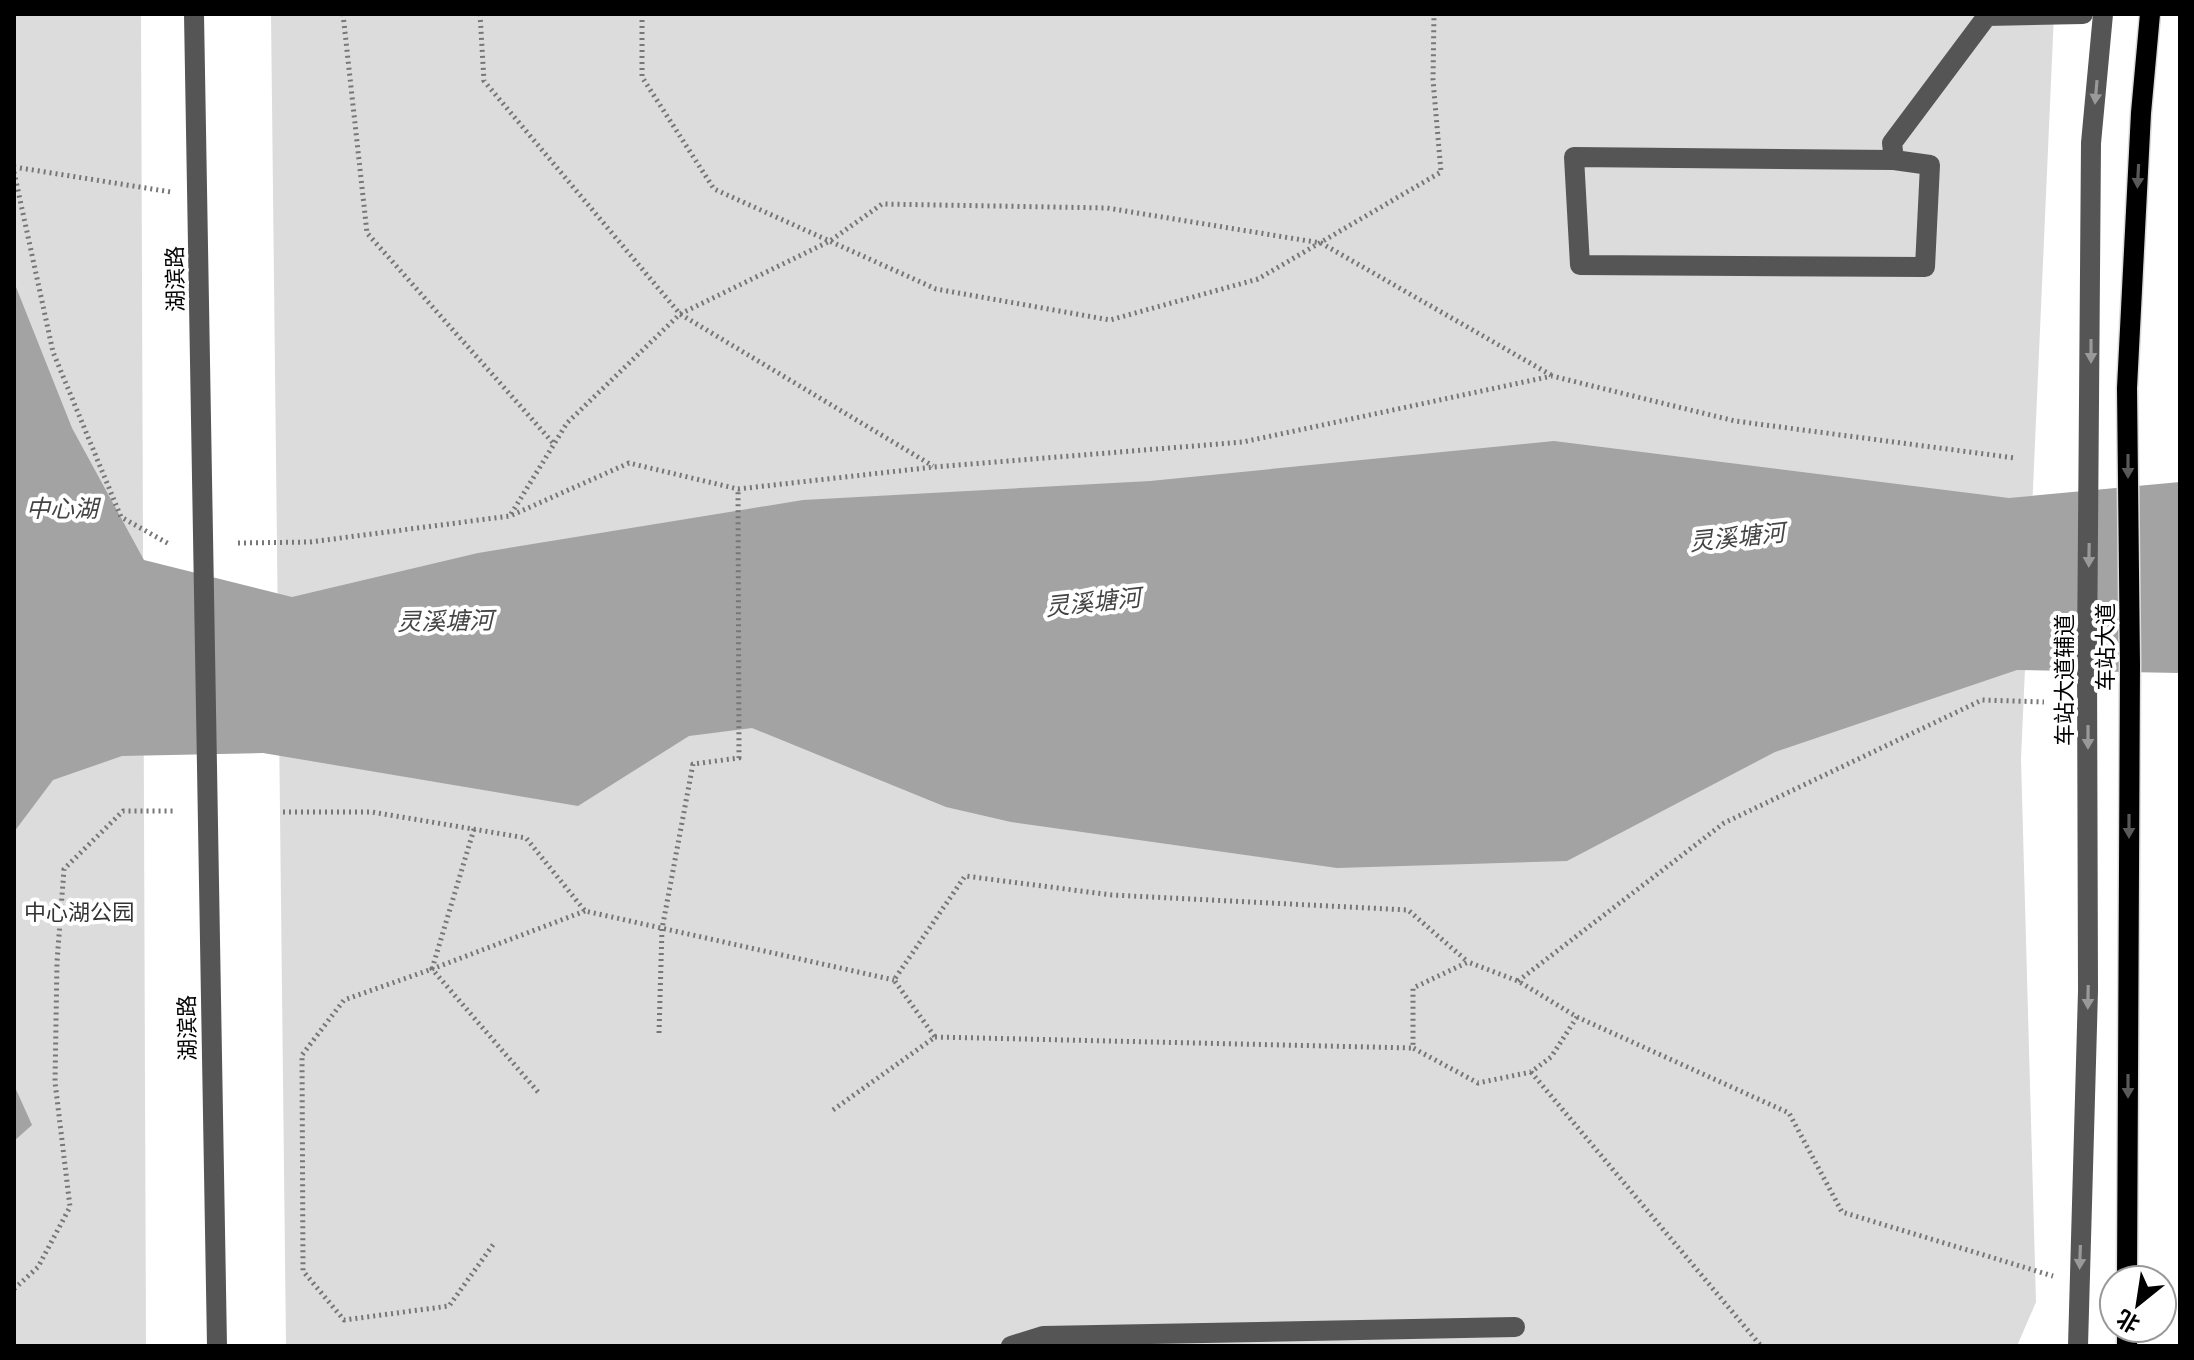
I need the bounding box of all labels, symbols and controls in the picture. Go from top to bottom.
one-way arrow [2089,80,2102,105]
one-way arrow [2131,164,2144,189]
street label: 湖滨路 [161,246,189,312]
one-way arrow [2085,339,2097,364]
one-way arrow [2122,454,2134,479]
water label: 中心湖 [26,495,102,522]
water label: 灵溪塘河 [1688,518,1790,555]
one-way arrow [2082,543,2095,568]
water label: 灵溪塘河 [1044,583,1146,620]
street label: 车站大道 [2092,603,2118,691]
water label: 灵溪塘河 [397,607,497,635]
street label: 车站大道辅道 [2051,614,2077,746]
one-way arrow [2082,725,2094,750]
one-way arrow [2123,814,2135,839]
park label: 中心湖公园 [24,899,134,925]
one-way arrow [2082,985,2094,1010]
street label: 湖滨路 [173,995,201,1061]
one-way arrow [2122,1074,2134,1099]
one-way arrow [2074,1245,2087,1270]
north arrow [2098,1264,2178,1344]
text: 北 [2112,1305,2144,1338]

